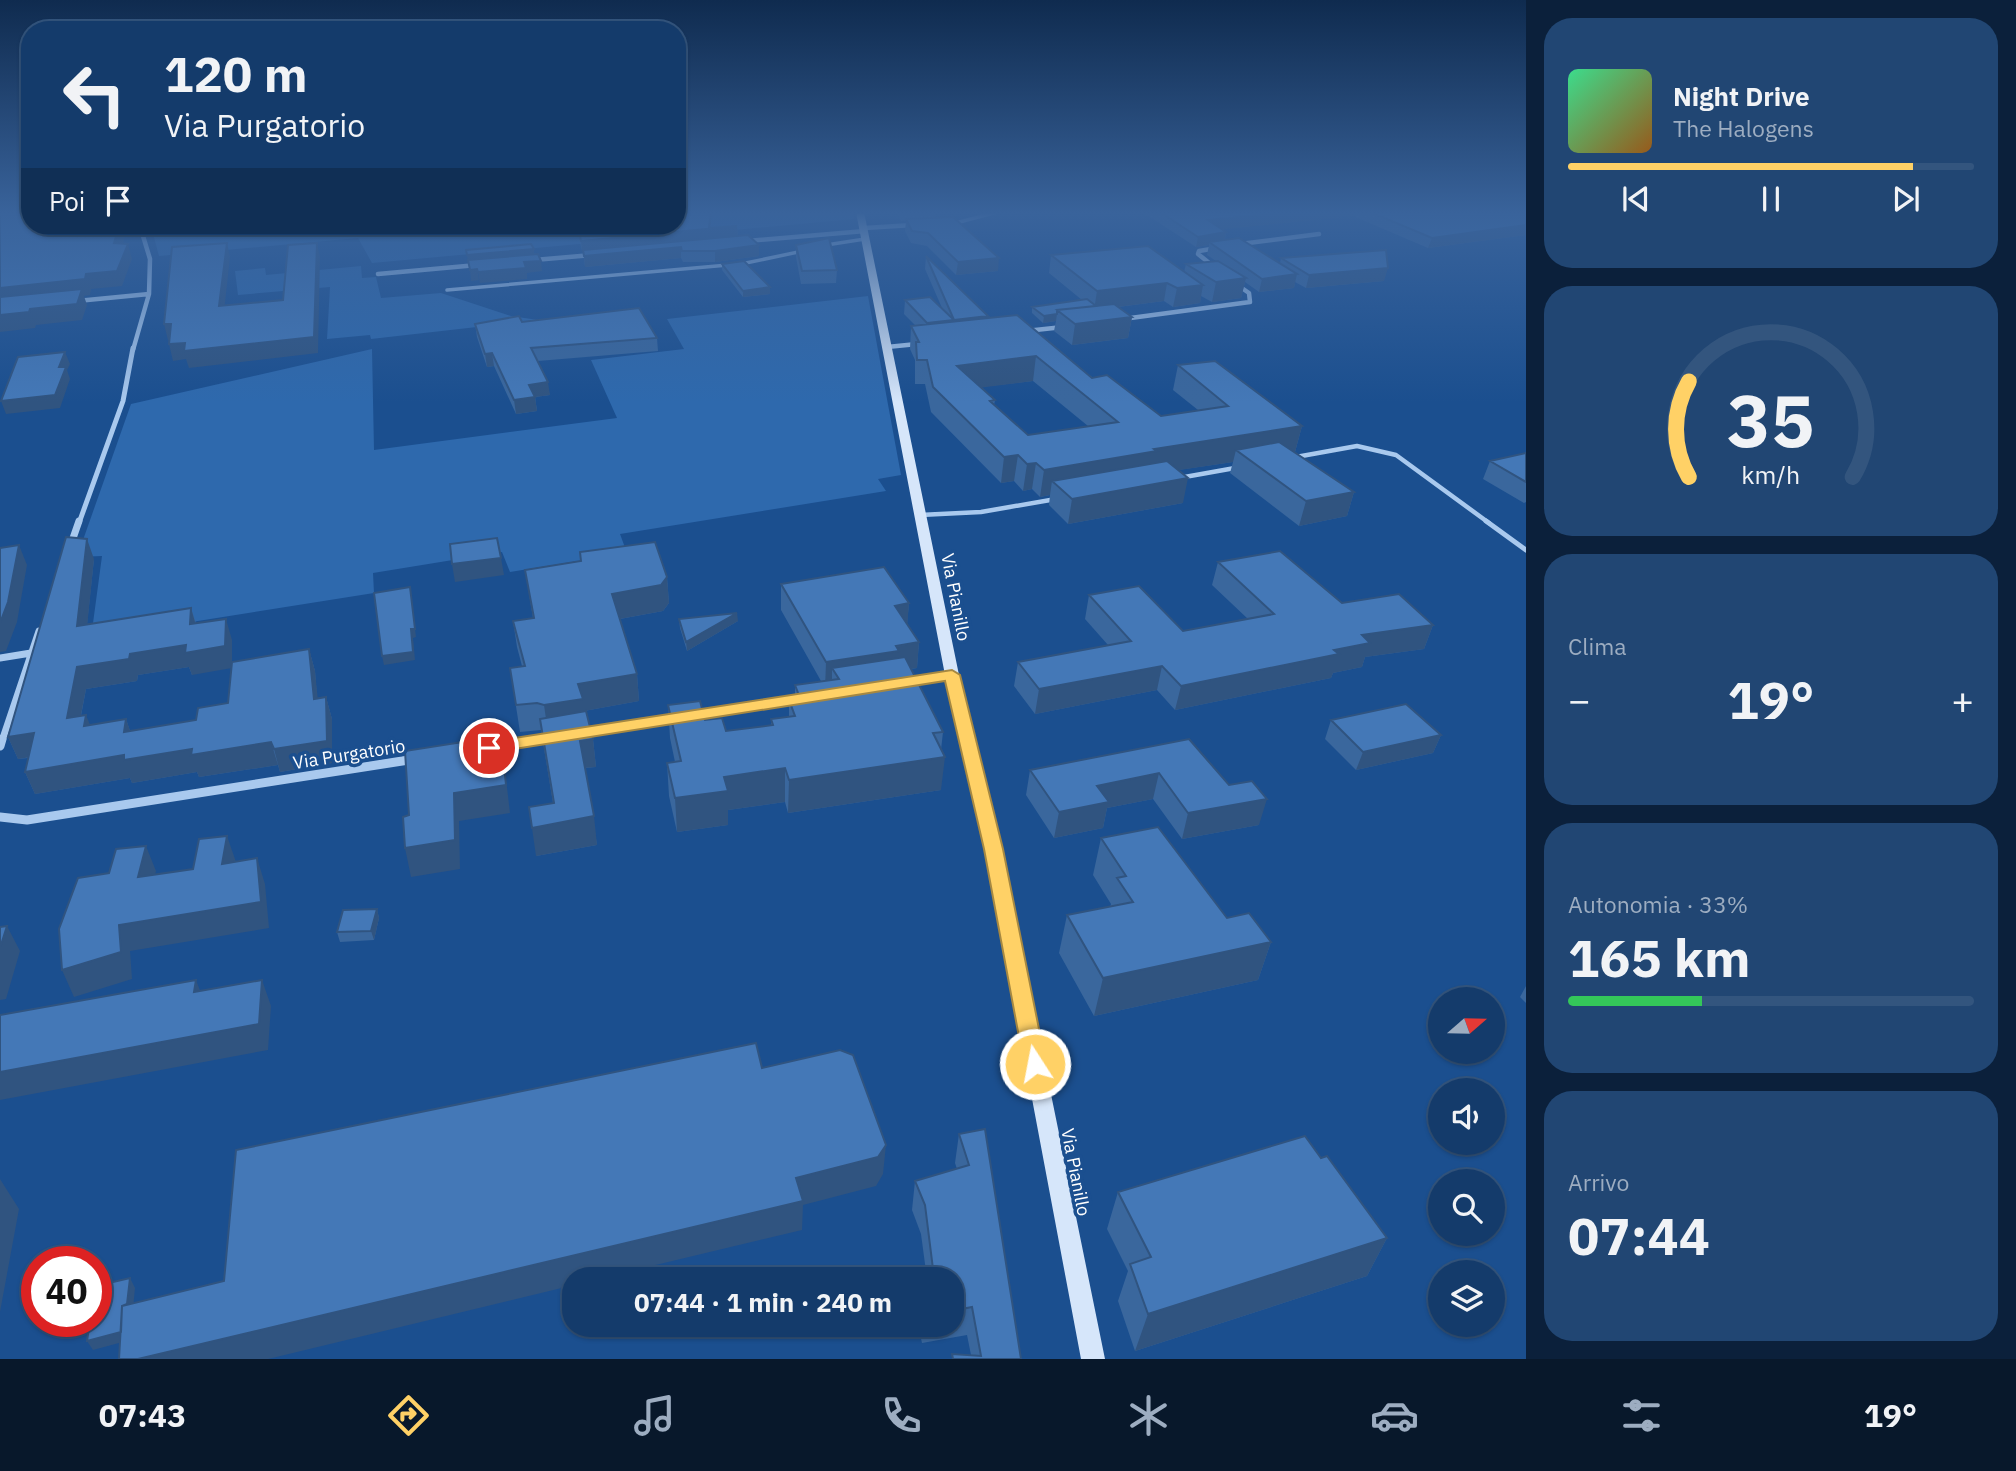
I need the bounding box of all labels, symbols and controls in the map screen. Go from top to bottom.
text: 120 m [164,42,308,105]
icon: left [49,49,140,140]
text: Night Drive [1673,79,1810,113]
text: Via Purgatorio [164,104,365,146]
text: The Halogens [1673,113,1814,143]
icon: previous [1617,180,1655,218]
icon: pause [1752,180,1790,218]
icon: next [1887,180,1925,218]
icon: arrive [99,182,137,220]
text: Poi [49,184,85,218]
text: 35 [1727,373,1815,468]
text: km/h [1742,458,1800,491]
street label: Via Pianillo [936,551,976,643]
text: Clima [1568,631,1627,661]
text: 19° [1728,666,1814,733]
text: − [1568,675,1591,724]
text: + [1951,675,1974,724]
pin [459,718,519,778]
icon: arrive [470,729,508,767]
street label: Via Purgatorio [291,734,407,774]
text: Autonomia · 33% [1568,889,1748,919]
text: 165 km [1568,924,1750,991]
north arrow [1428,987,1505,1064]
map controls [1428,987,1505,1337]
position arrow [998,1027,1072,1101]
button: sound [1428,1078,1505,1155]
street label: Via Pianillo [1056,1126,1096,1218]
text: Arrivo [1568,1167,1629,1197]
button: search [1428,1169,1505,1246]
text: 07:44 [1568,1202,1710,1269]
speed limit sign: 40 [21,1246,112,1337]
button: layers [1428,1260,1505,1337]
text: 07:44 · 1 min · 240 m [634,1285,892,1319]
icon: directions [384,1391,433,1440]
icon: music [630,1391,679,1440]
icon: phone [877,1391,926,1440]
icon: climate [1124,1391,1173,1440]
icon: car [1370,1391,1419,1440]
icon: filters [1617,1391,1666,1440]
text: 07:43 [99,1394,186,1436]
text: 19° [1864,1394,1917,1436]

